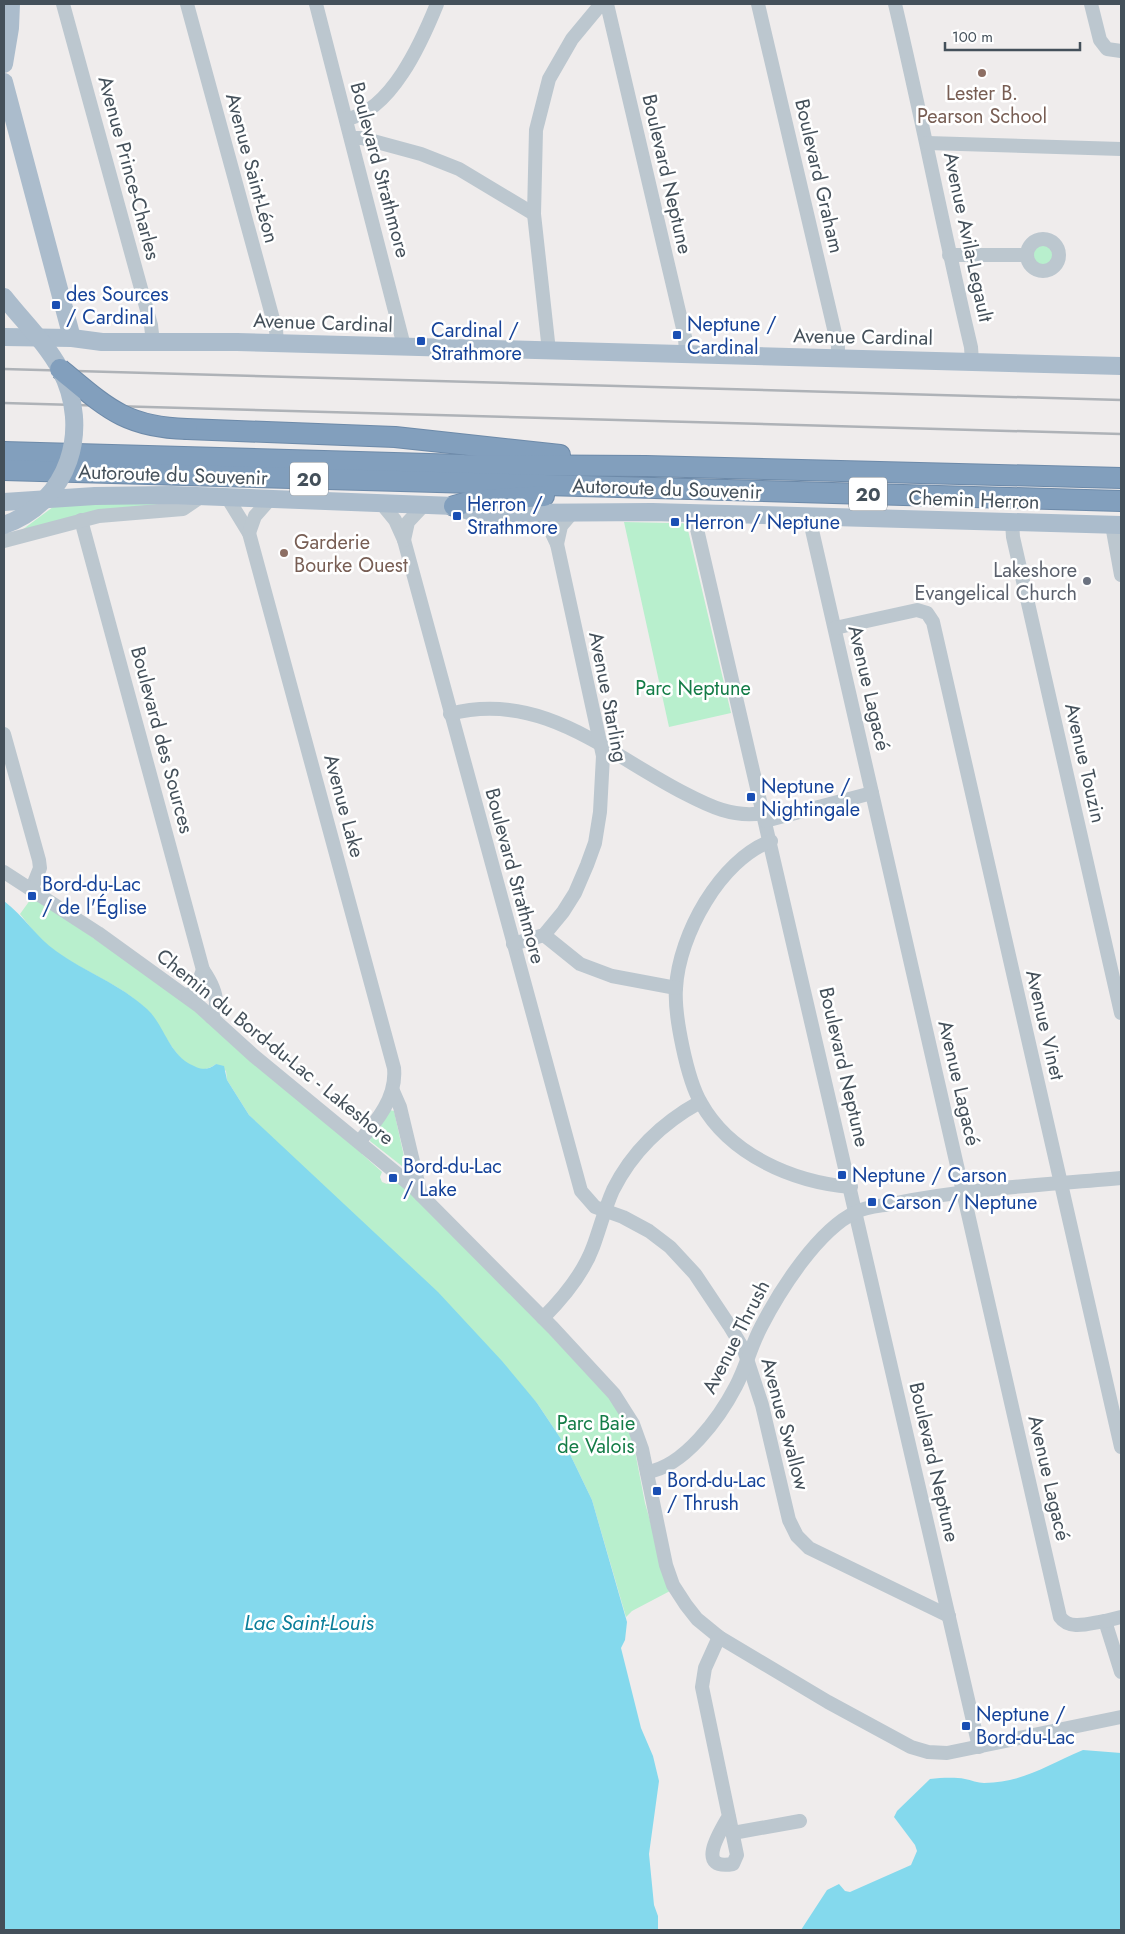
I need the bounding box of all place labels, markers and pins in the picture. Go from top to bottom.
marker: Lester B. Pearson School [976,67,988,79]
place label: Lester B. Pearson School [917,79,1047,131]
place label: des Sources / Cardinal [66,280,169,332]
marker: des Sources / Cardinal [50,299,62,311]
place label: Neptune / Cardinal [687,310,777,362]
place label: Cardinal / Strathmore [431,316,522,368]
marker: Neptune / Cardinal [671,329,683,341]
marker: Cardinal / Strathmore [415,335,427,347]
place label: Herron / Strathmore [467,490,558,542]
place label: Herron / Neptune [685,508,840,537]
marker: Herron / Strathmore [451,510,463,522]
marker: Herron / Neptune [669,516,681,528]
place label: Garderie Bourke Ouest [294,528,408,580]
marker: Garderie Bourke Ouest [278,547,290,559]
place label: Lakeshore Evangelical Church [914,556,1077,608]
marker: Lakeshore Evangelical Church [1081,575,1093,587]
place label: Neptune / Nightingale [761,772,860,824]
marker: Neptune / Nightingale [745,791,757,803]
place label: Bord-du-Lac / de l'Église [42,870,147,922]
marker: Bord-du-Lac / de l'Église [26,890,38,902]
place label: Bord-du-Lac / Lake [403,1152,502,1204]
place label: Neptune / Carson [852,1161,1007,1190]
marker: Neptune / Carson [836,1169,848,1181]
marker: Bord-du-Lac / Lake [387,1172,399,1184]
place label: Carson / Neptune [882,1188,1037,1217]
marker: Carson / Neptune [866,1196,878,1208]
place label: Bord-du-Lac / Thrush [667,1466,766,1518]
marker: Bord-du-Lac / Thrush [651,1485,663,1497]
place label: Neptune / Bord-du-Lac [976,1700,1075,1752]
marker: Neptune / Bord-du-Lac [960,1720,972,1732]

